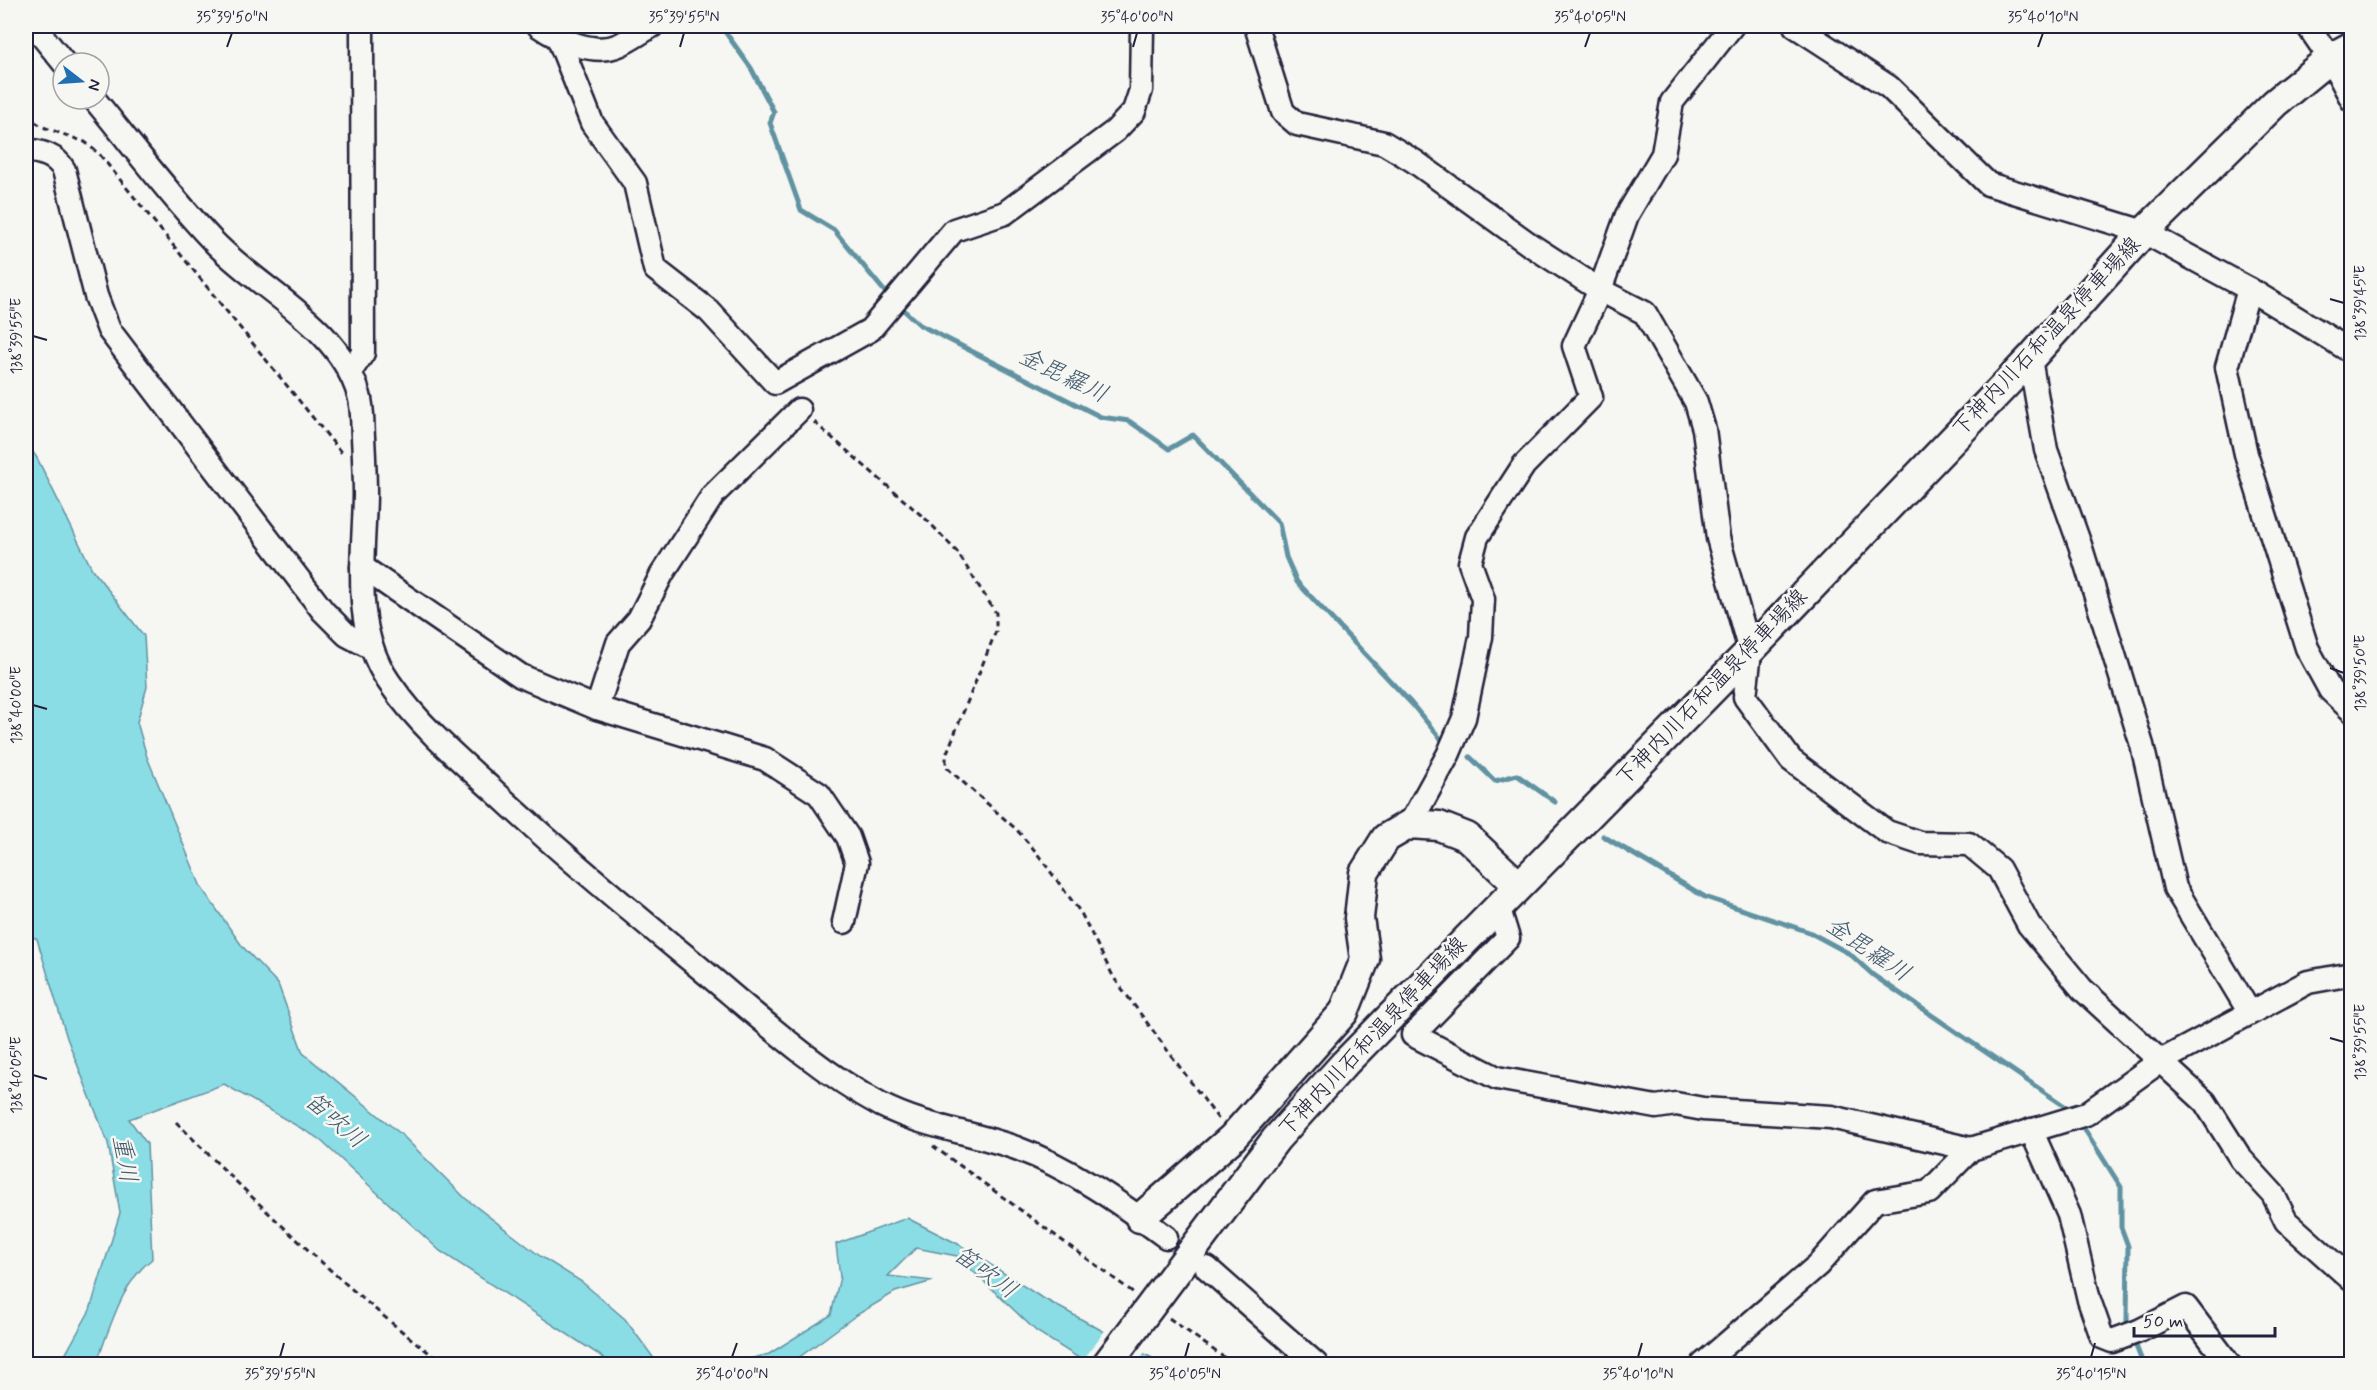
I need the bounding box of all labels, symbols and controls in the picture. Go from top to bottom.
text: 35°39'50"N [196,8,268,28]
text: 35°39'55"N [648,8,720,28]
text: 35°40'00"N [1101,8,1173,28]
text: 35°40'05"N [1554,8,1626,28]
text: 35°40'10"N [2007,8,2079,28]
north arrow [51,51,111,111]
text: N [82,77,106,93]
street label: 下神内川石和温泉停車場線 [1947,231,2147,443]
text: 138°39'45"E [2351,265,2371,341]
text: 138°39'55"E [7,298,27,374]
water label: 金毘羅川 [1013,341,1113,411]
street label: 下神内川石和温泉停車場線 [1610,583,1814,793]
text: 138°39'50"E [2351,634,2371,711]
text: 138°40'00"E [7,666,27,744]
water label: 金毘羅川 [1820,910,1916,990]
street label: 下神内川石和温泉停車場線 [1273,931,1473,1143]
text: 138°39'55"E [2351,1004,2371,1080]
text: 138°40'05"E [7,1036,27,1114]
water label: 笛吹川 [298,1086,372,1156]
water label: 重川 [105,1133,143,1185]
water label: 笛吹川 [947,1239,1023,1307]
scale bar [2134,1300,2275,1338]
text: 50 m [2143,1310,2183,1334]
text: 35°39'55"N [244,1365,316,1385]
text: 35°40'00"N [696,1365,768,1385]
text: 35°40'05"N [1149,1365,1221,1385]
text: 35°40'10"N [1602,1365,1674,1385]
text: 35°40'15"N [2056,1365,2126,1385]

